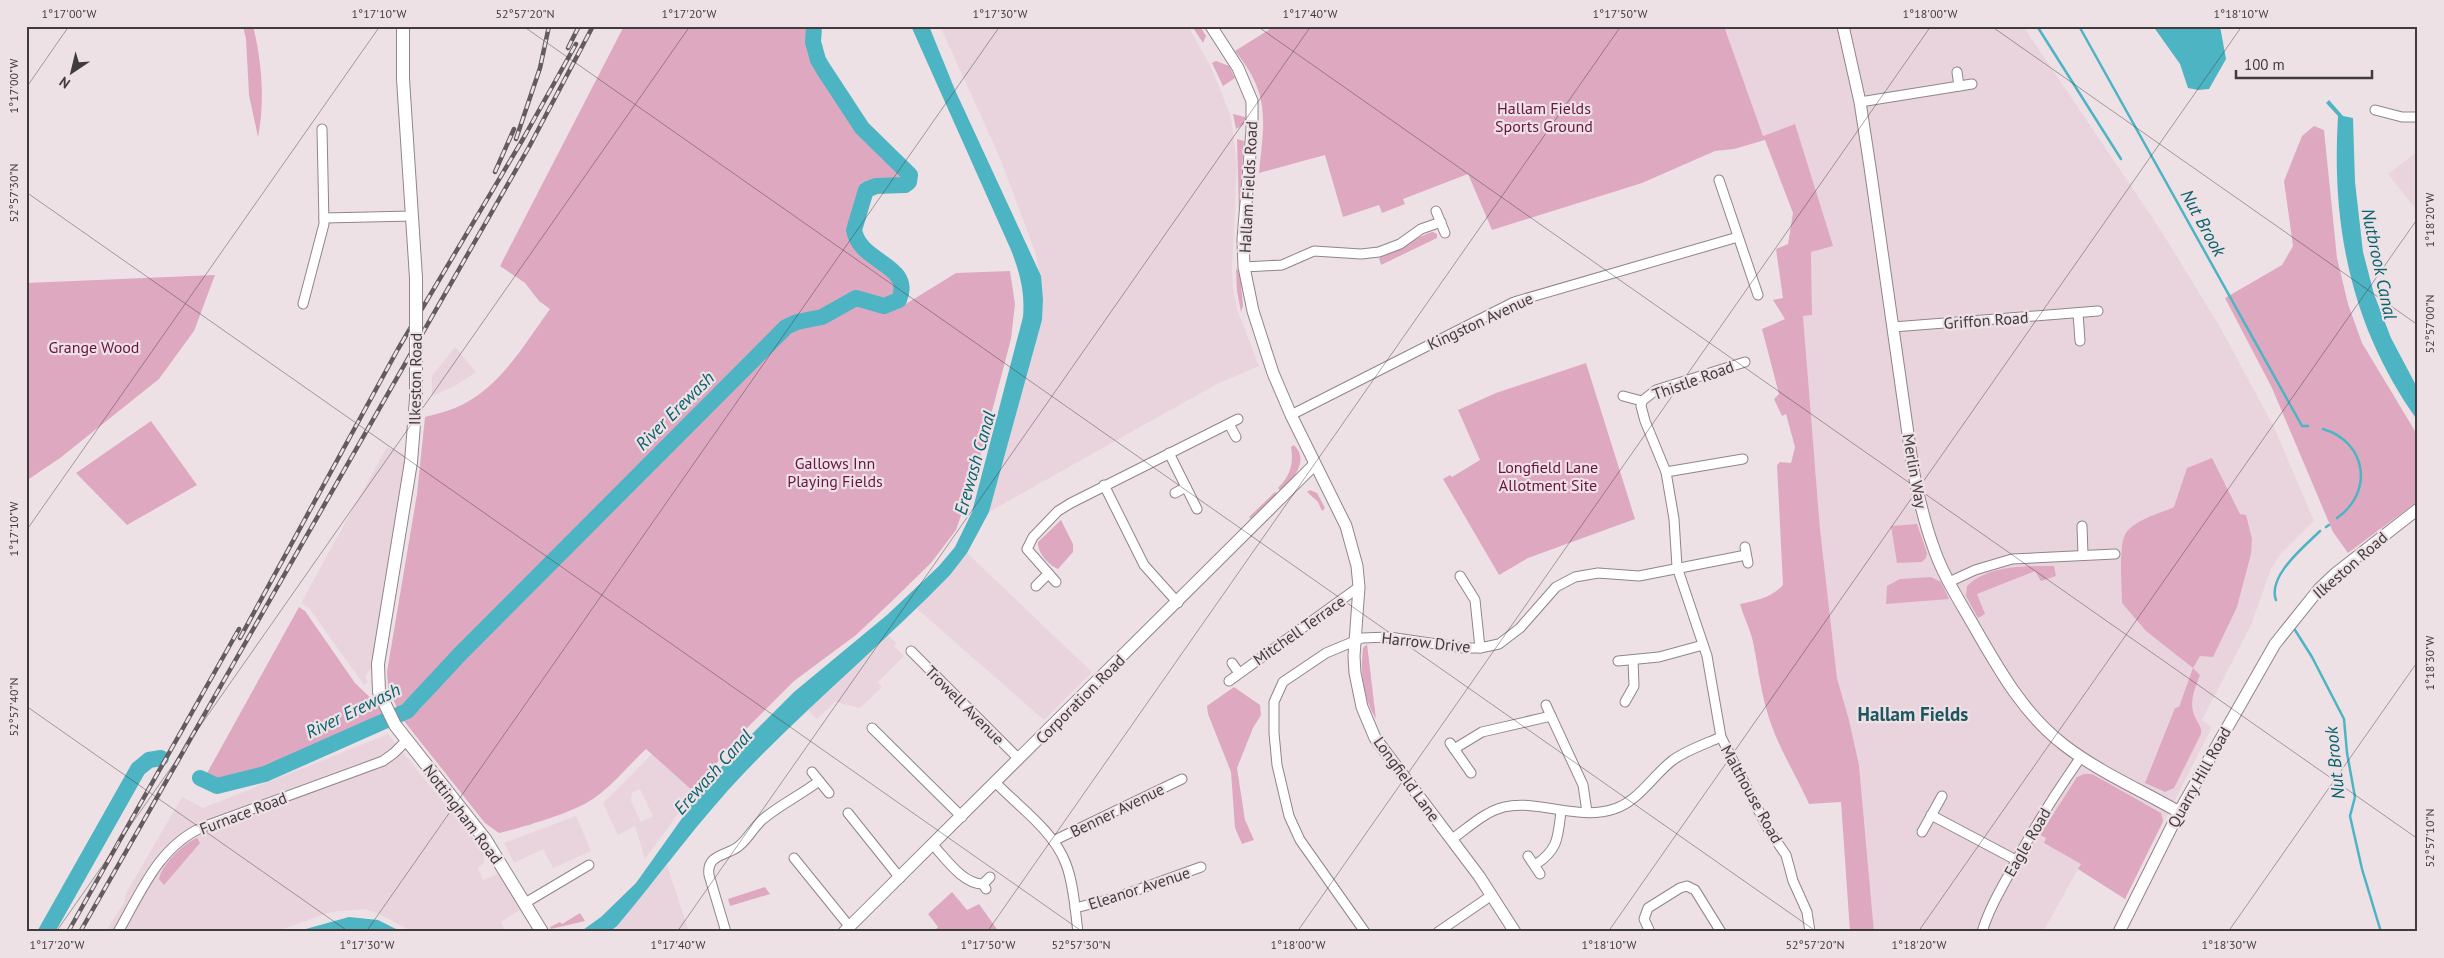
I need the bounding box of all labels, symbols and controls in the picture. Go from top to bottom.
text: 1°17'00"W [42,6,96,21]
text: 1°17'10"W [352,6,406,21]
text: 52°57'20"N [495,6,555,21]
text: 1°17'20"W [662,6,716,21]
text: 1°17'30"W [973,6,1027,21]
text: 1°17'40"W [1283,6,1337,21]
text: 1°17'50"W [1593,6,1647,21]
text: 1°18'00"W [1903,6,1957,21]
text: 1°18'10"W [2214,6,2268,21]
north arrow [48,48,98,98]
scale bar [2236,48,2373,80]
text: 100 m [2244,55,2285,74]
text: 1°17'00"W [6,59,21,113]
text: N [56,73,73,93]
park label: Hallam Fields Sports Ground [1495,98,1593,136]
street label: Hallam Fields Road [1235,121,1261,253]
text: 52°57'30"N [6,163,21,223]
water label: Nut Brook [2176,185,2232,261]
text: 1°18'20"W [2422,193,2437,247]
water label: Nutbrook Canal [2357,206,2402,322]
street label: Kingston Avenue [1424,288,1536,354]
text: 52°57'00"N [2422,294,2437,354]
street label: Griffon Road [1943,307,2029,333]
street label: Ilkeston Road [404,333,426,425]
park label: Grange Wood [49,337,139,357]
street label: Thistle Road [1650,356,1736,404]
water label: River Erewash [630,366,719,455]
water label: Erewash Canal [949,408,1000,517]
street label: Merlin Way [1899,432,1932,511]
park label: Gallows Inn Playing Fields [787,453,883,491]
park label: Longfield Lane Allotment Site [1498,457,1598,495]
text: 1°17'10"W [6,502,21,556]
street label: Ilkeston Road [2309,527,2391,603]
street label: Mitchell Terrace [1249,591,1349,669]
street label: Harrow Drive [1380,627,1472,657]
text: 1°18'30"W [2422,636,2437,690]
street label: Corporation Road [1031,650,1129,748]
street label: Trowell Avenue [921,661,1009,749]
text: 52°57'40"N [6,677,21,737]
water label: River Erewash [302,678,404,743]
district label: Hallam Fields [1858,702,1968,726]
street label: Quarry Hill Road [2163,723,2235,831]
water label: Erewash Canal [668,724,757,819]
water label: Nut Brook [2319,725,2350,801]
street label: Longfield Lane [1369,733,1445,825]
street label: Malthouse Road [1717,741,1787,847]
street label: Nottingham Road [419,760,507,868]
street label: Benner Avenue [1067,779,1167,841]
street label: Furnace Road [196,787,290,839]
street label: Eagle Road [1999,804,2055,880]
text: 52°57'10"N [2422,808,2437,868]
street label: Eleanor Avenue [1086,862,1192,914]
text: 1°17'20"W [30,937,84,952]
text: 1°17'30"W [340,937,394,952]
text: 1°17'40"W [651,937,705,952]
text: 1°17'50"W [961,937,1015,952]
text: 52°57'30"N [1051,937,1111,952]
text: 1°18'00"W [1271,937,1325,952]
text: 1°18'10"W [1582,937,1636,952]
text: 52°57'20"N [1785,937,1845,952]
text: 1°18'20"W [1892,937,1946,952]
text: 1°18'30"W [2202,937,2256,952]

